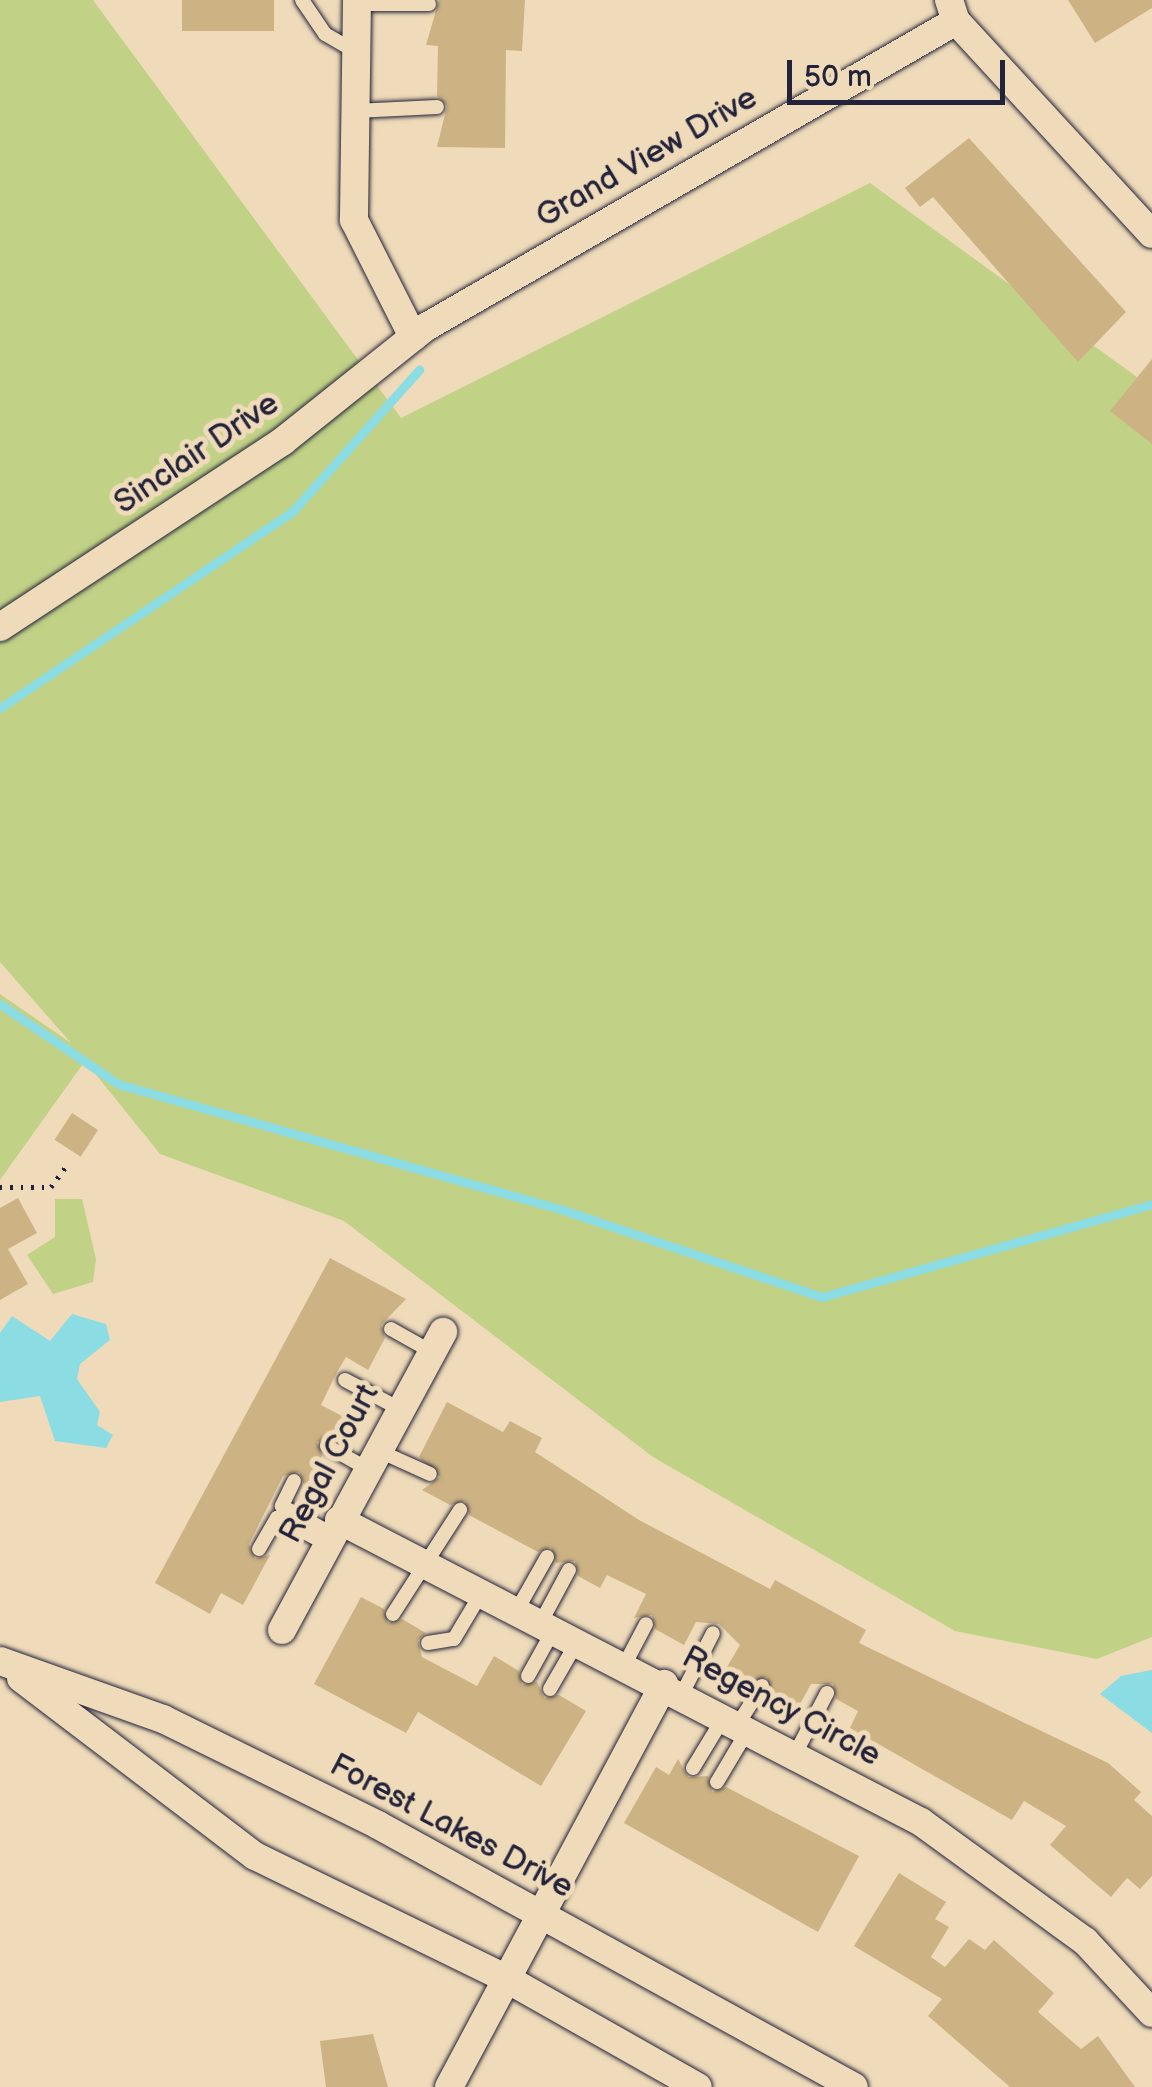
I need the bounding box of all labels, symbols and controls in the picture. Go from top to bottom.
scale bar [792,40,1010,102]
text: 50 m [804,59,872,95]
street label: Grand View Drive [529,79,765,237]
street label: Sinclair Drive [108,385,286,523]
street label: Regal Court [272,1378,388,1550]
street label: Regency Circle [674,1638,888,1776]
street label: Forest Lakes Drive [323,1747,579,1907]

